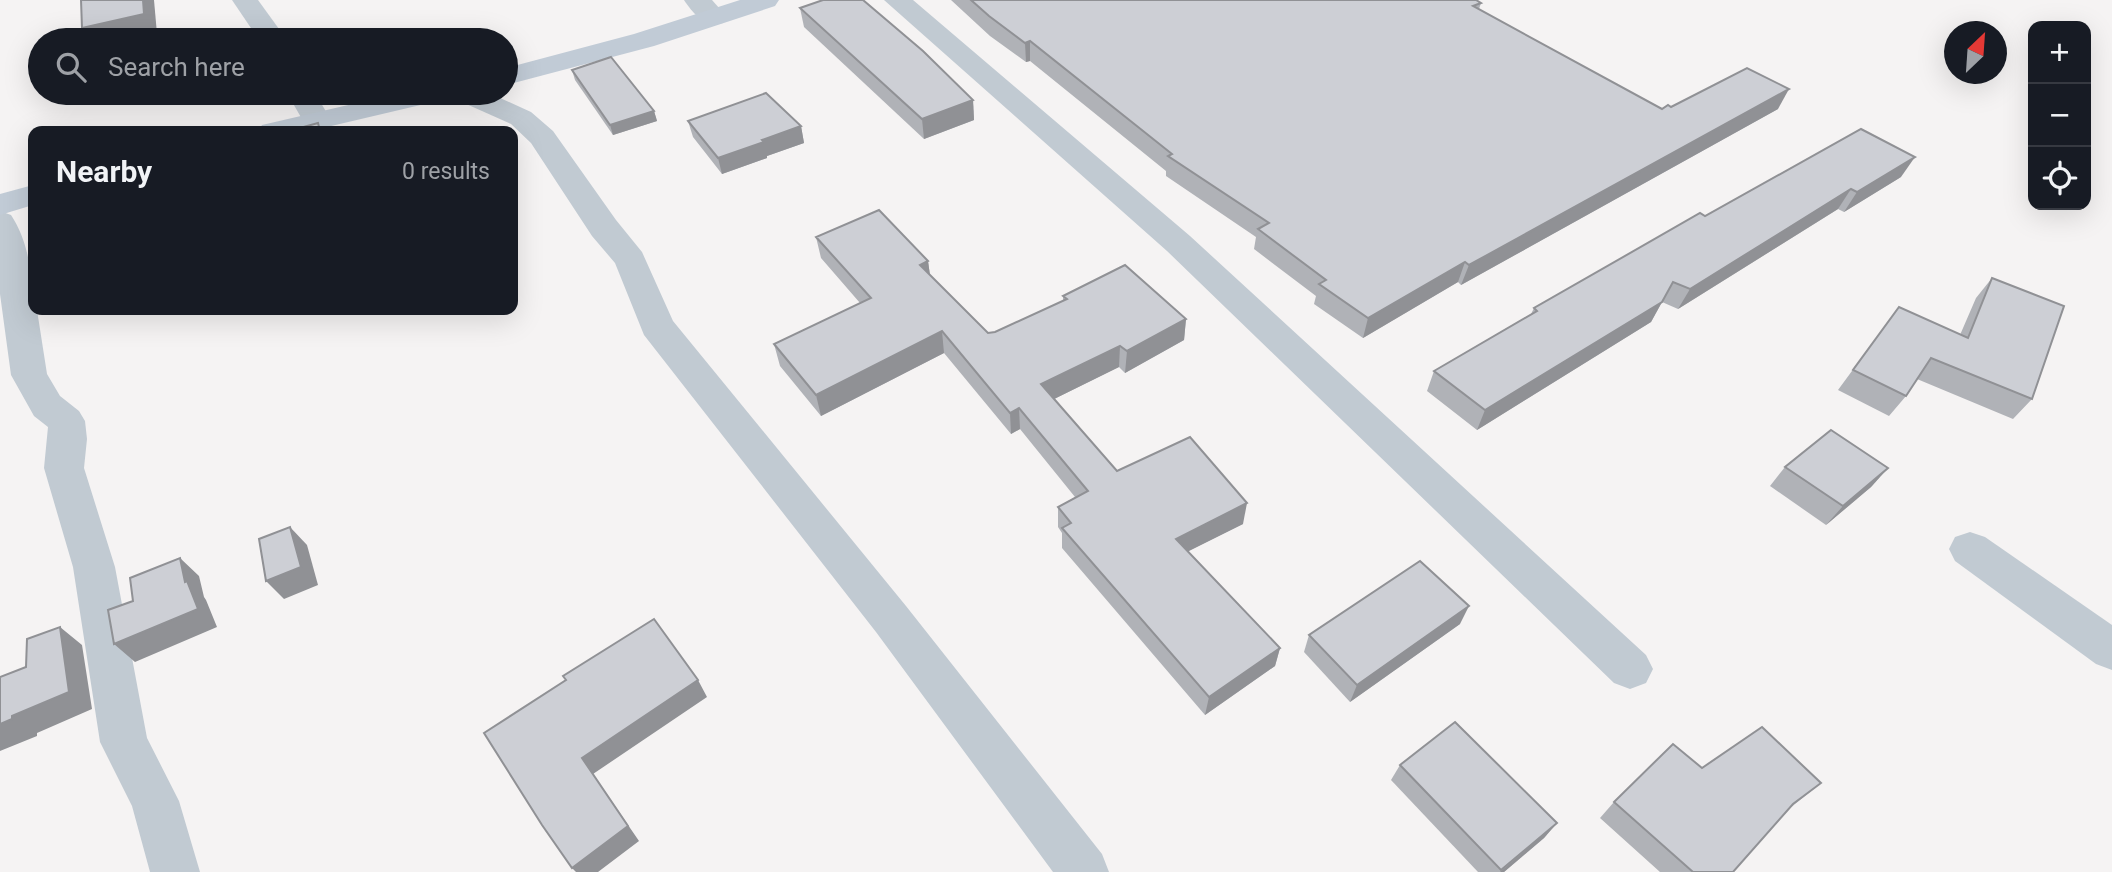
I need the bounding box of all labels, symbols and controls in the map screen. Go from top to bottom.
north arrow [1944,21,2007,84]
map controls [2028,21,2091,210]
button: + [2028,21,2091,84]
search box [28,28,518,105]
icon: search [52,48,90,86]
text: Search here [108,52,245,82]
button: − [2028,84,2091,147]
button: locate [2028,147,2091,210]
text: Nearby [56,154,152,189]
text: 0 results [402,158,490,185]

